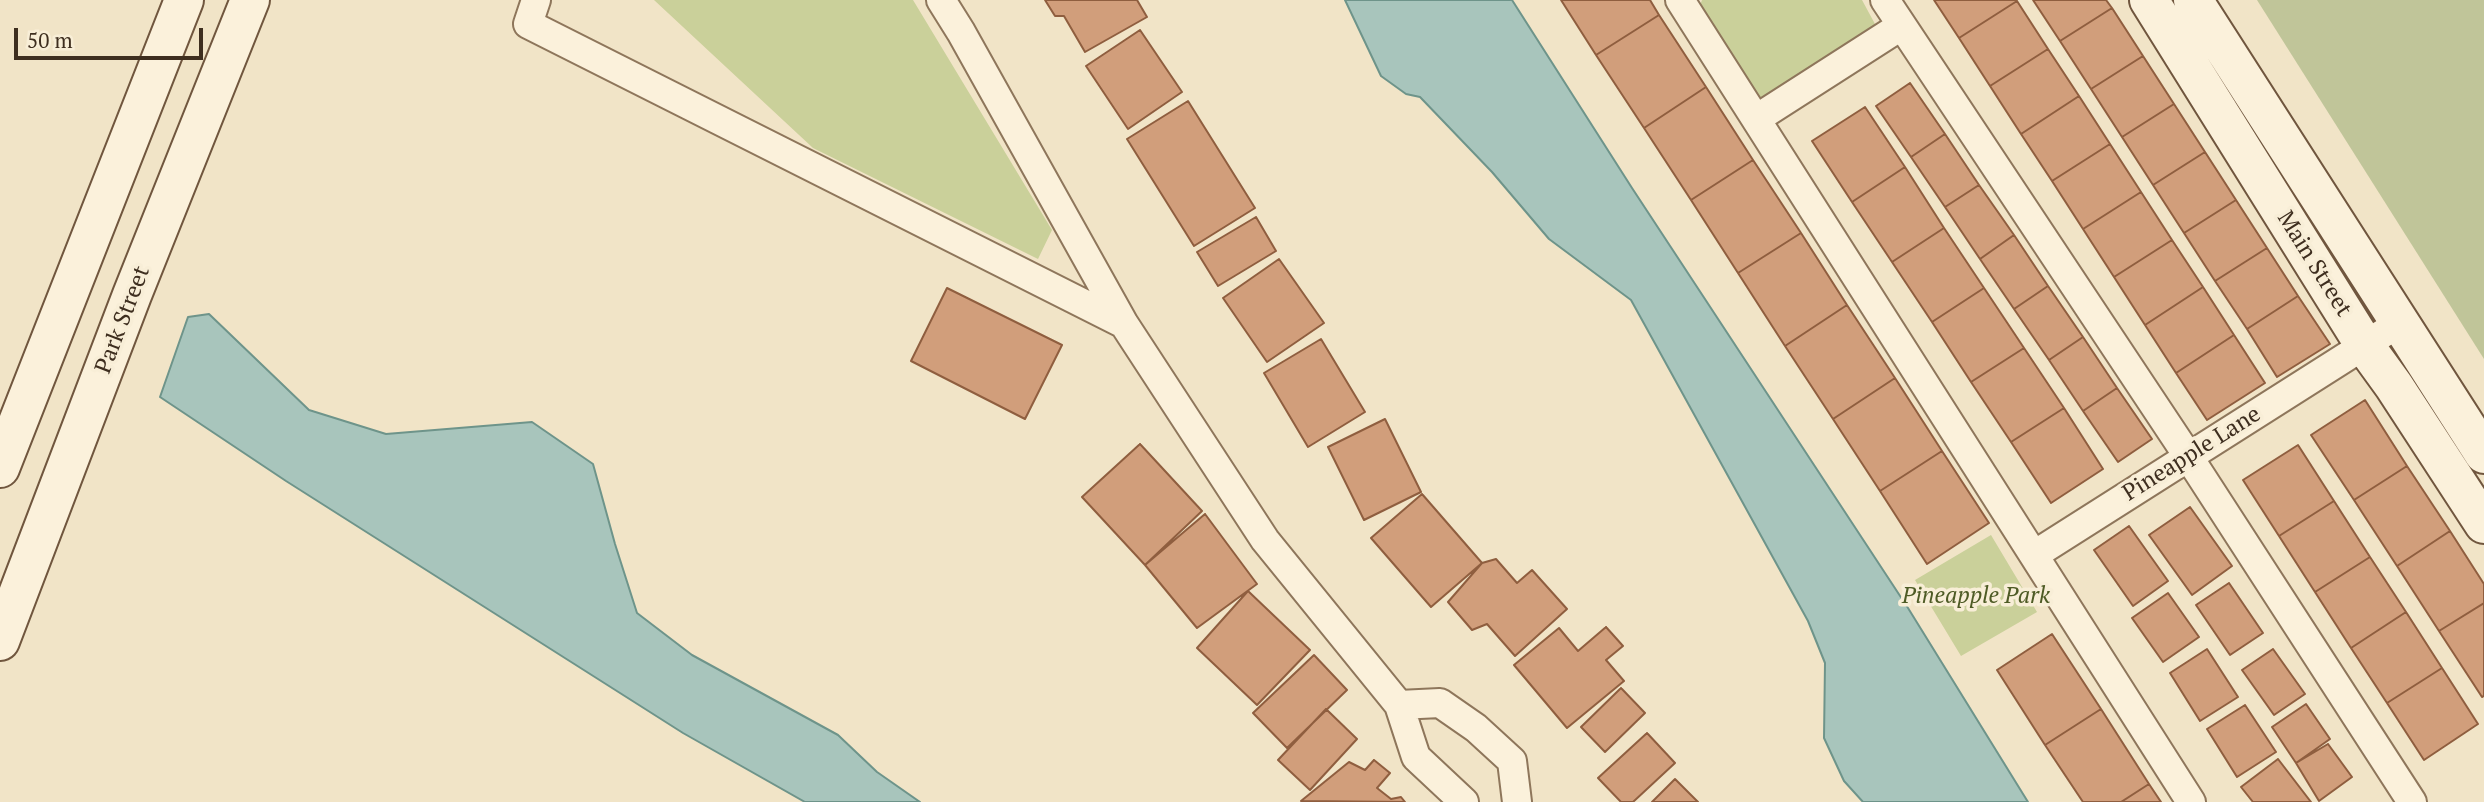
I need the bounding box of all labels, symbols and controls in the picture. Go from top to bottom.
scale bar [18,14,206,58]
text: 50 m [27,26,73,54]
street label: Main Street [2271,206,2357,322]
street label: Park Street [90,262,156,378]
street label: Pineapple Lane [2118,401,2266,507]
park label: Pineapple Park [1902,582,2050,610]

